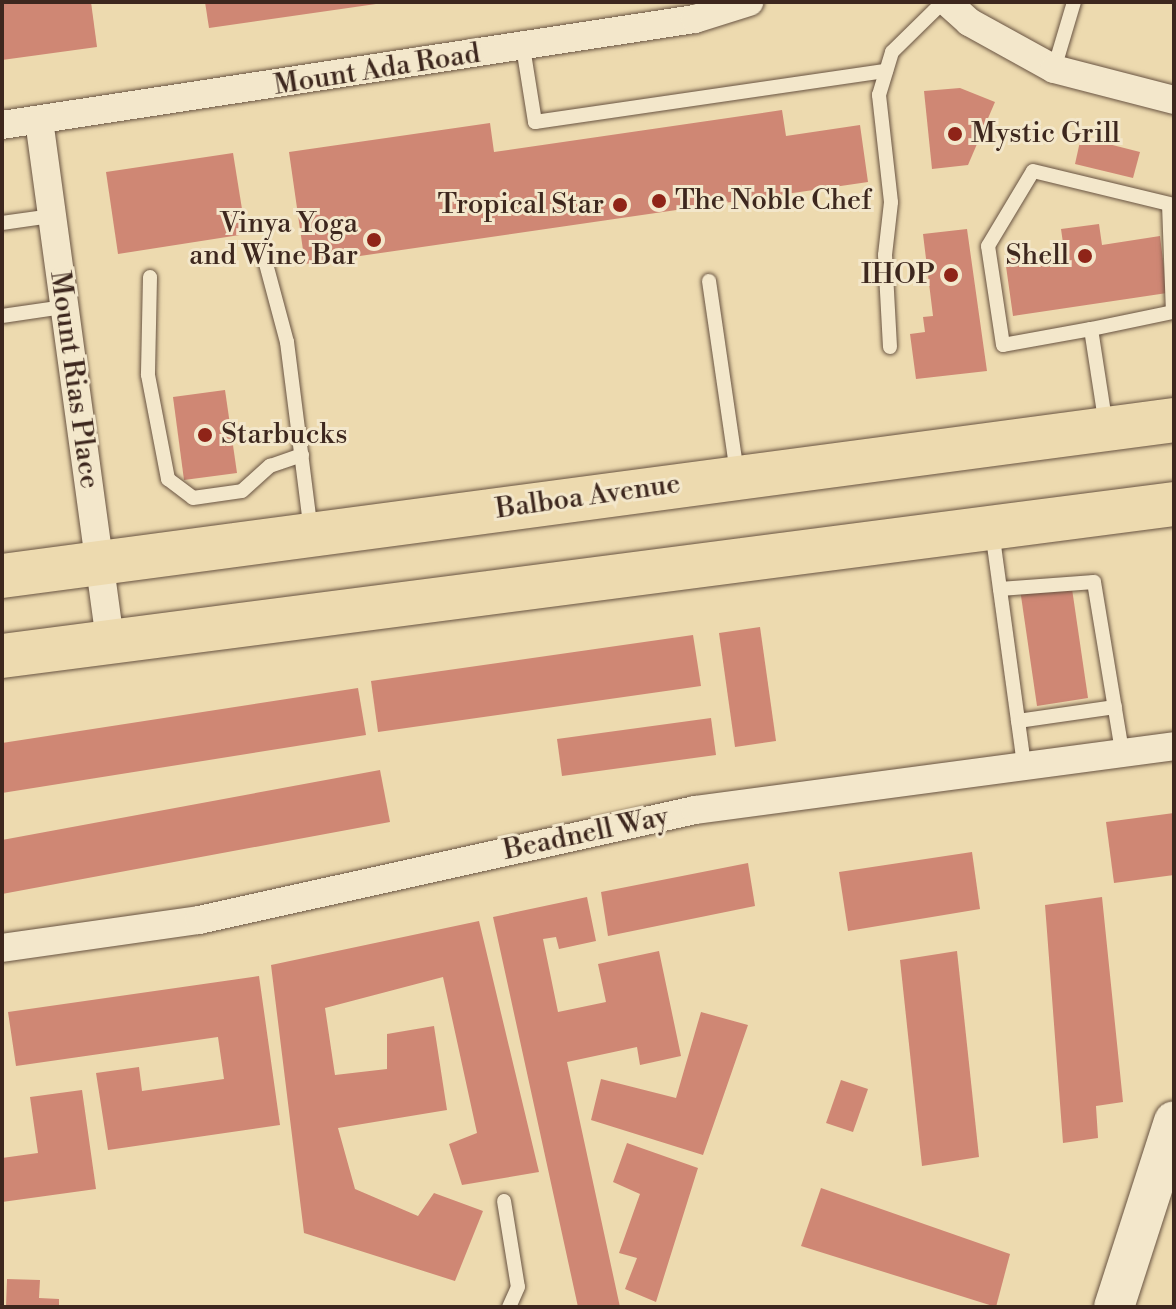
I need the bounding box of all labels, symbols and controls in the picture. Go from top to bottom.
street label: Mount Ada Road [271,37,483,103]
place label: Mystic Grill [971,117,1120,151]
marker: Mystic Grill [946,125,964,143]
place label: The Noble Chef [675,184,871,218]
place label: Tropical Star [438,188,604,222]
marker: The Noble Chef [650,192,668,210]
marker: Tropical Star [611,196,629,214]
place label: Vinya Yoga and Wine Bar [189,207,358,273]
marker: Vinya Yoga and Wine Bar [365,231,383,249]
place label: Shell [1006,239,1069,273]
marker: Shell [1076,247,1094,265]
place label: IHOP [861,258,935,292]
marker: IHOP [942,266,960,284]
street label: Mount Rias Place [42,269,106,491]
place label: Starbucks [221,418,348,452]
marker: Starbucks [196,426,214,444]
street label: Balboa Avenue [494,467,682,527]
street label: Beadnell Way [500,800,672,868]

